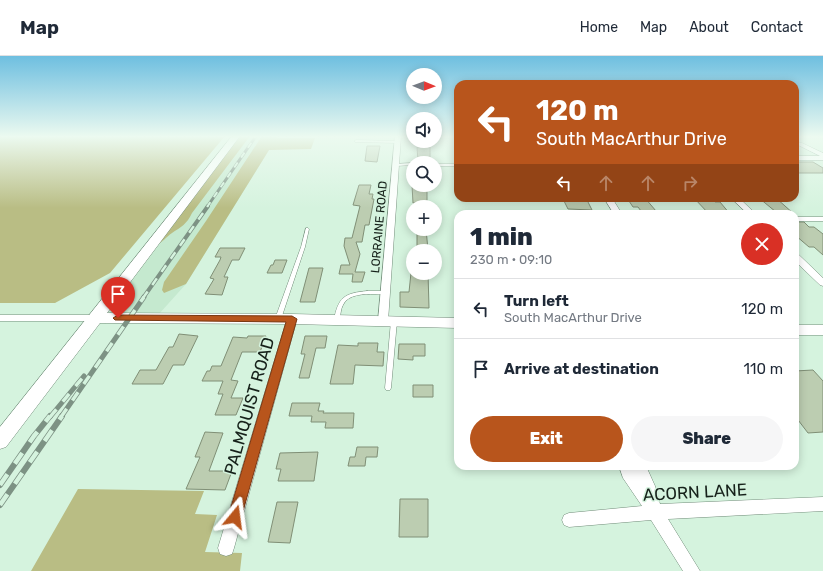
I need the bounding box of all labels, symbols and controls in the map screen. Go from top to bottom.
text: Map [20,16,59,39]
text: Home [580,19,618,36]
text: Map [640,19,667,36]
text: About [689,19,729,36]
text: Contact [751,19,803,36]
north arrow [406,68,442,104]
map controls [406,68,442,280]
text: 120 m [536,94,619,127]
icon: left [470,96,522,148]
button: sound [406,112,442,148]
text: South MacArthur Drive [536,128,727,150]
button: search [406,156,442,192]
icon: left [553,172,575,194]
icon: ahead [595,172,617,194]
icon: ahead [637,172,659,194]
icon: right [679,172,701,194]
street label: LORRAINE ROAD [368,180,390,274]
button: + [406,200,442,236]
text: 1 min [470,223,533,251]
button: close [741,223,783,265]
button: − [406,244,442,280]
text: 230 m · 09:10 [470,252,552,267]
pin [101,277,135,318]
icon: arrive [107,283,129,305]
text: Turn left [504,292,569,310]
icon: left [470,298,492,320]
text: 120 m [741,300,783,318]
text: South MacArthur Drive [504,310,642,325]
street label: PALMQUIST ROAD [220,335,278,477]
icon: arrive [470,358,492,380]
text: Arrive at destination [504,360,659,378]
text: 110 m [744,360,783,378]
button: Exit [470,416,623,462]
button: Share [631,416,783,462]
street label: ACORN LANE [642,479,748,505]
position arrow [214,496,256,538]

